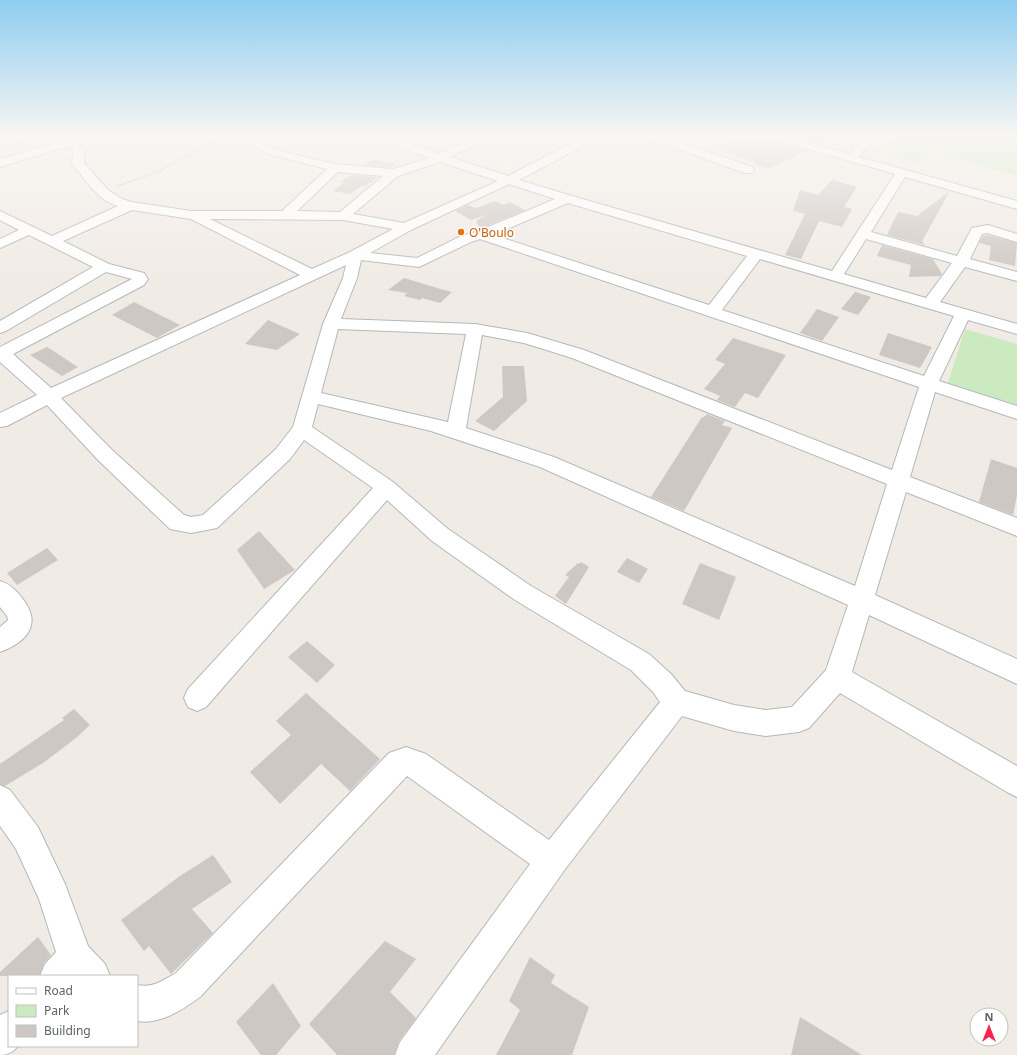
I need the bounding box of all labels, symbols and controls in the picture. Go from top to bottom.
place label: O'Boulo [469,224,514,241]
marker: O'Boulo [456,227,466,237]
legend [8,975,138,1047]
text: Road [44,982,73,999]
text: Park [44,1002,70,1019]
north arrow [969,1007,1009,1047]
text: N [985,1009,993,1024]
text: Building [44,1022,91,1039]

